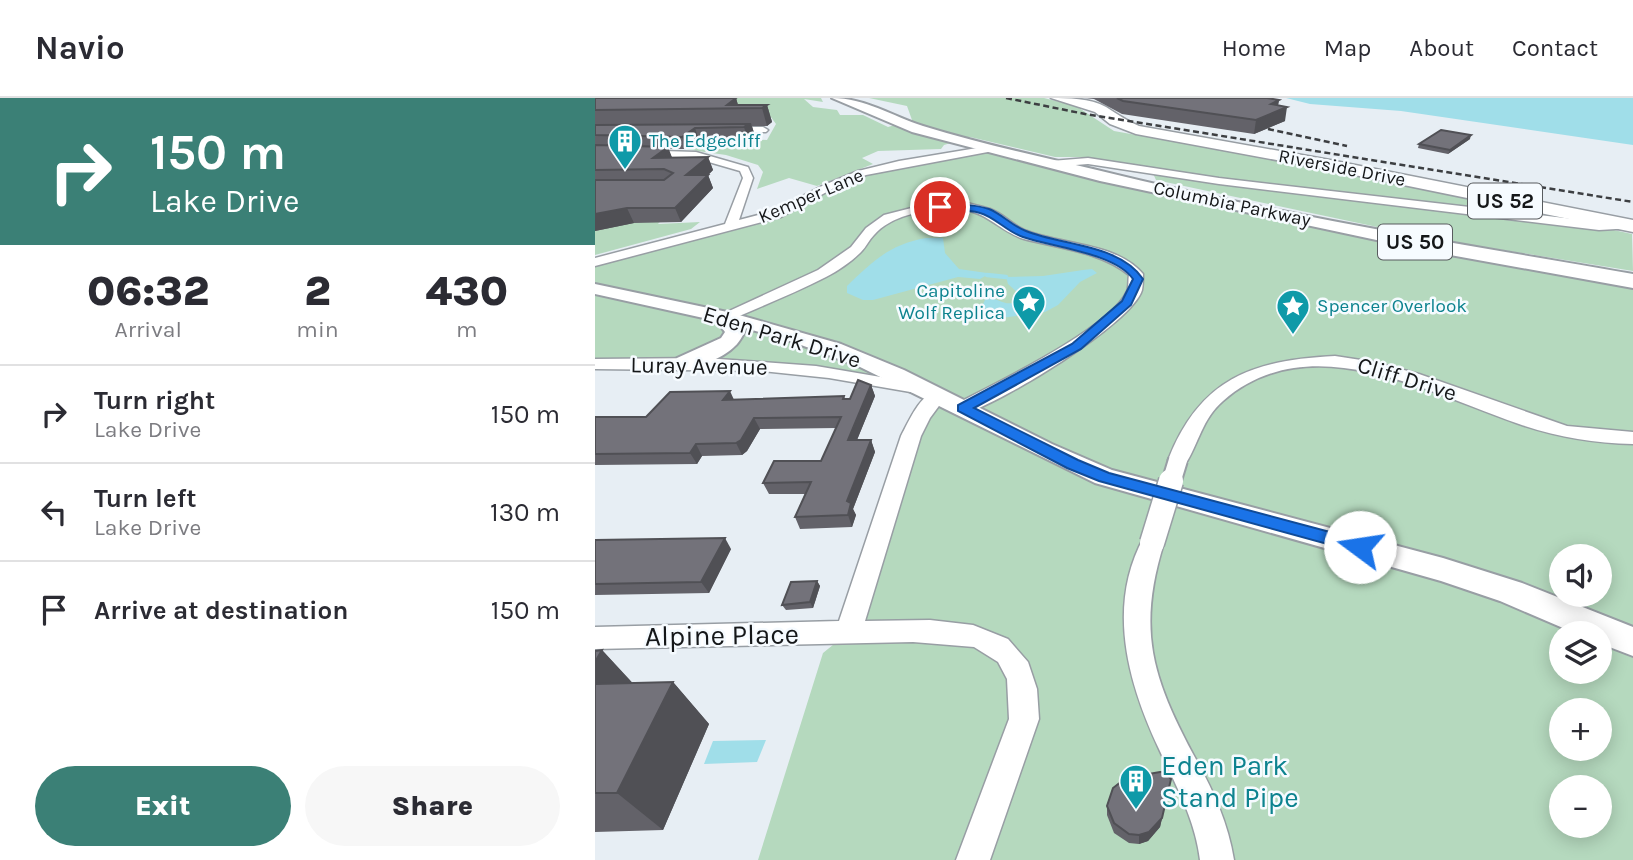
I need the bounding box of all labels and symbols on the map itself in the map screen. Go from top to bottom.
building icon: The Edgecliff [606,122,644,171]
place label: The Edgecliff [649,130,761,152]
street label: Riverside Drive [1277,145,1407,191]
street label: Kemper Lane [755,164,867,228]
pin [910,177,970,237]
street label: Columbia Parkway [1151,177,1313,231]
road number: US 52 [1468,184,1542,218]
road number: US 50 [1378,225,1452,260]
place label: Capitoline Wolf Replica [898,280,1005,324]
place icon: Capitoline Wolf Replica [1010,283,1048,332]
place icon: Spencer Overlook [1274,287,1312,336]
place label: Spencer Overlook [1317,295,1467,317]
street label: Eden Park Drive [700,300,864,374]
street label: Luray Avenue [630,351,768,381]
street label: Cliff Drive [1354,351,1460,407]
position arrow [1323,510,1397,584]
street label: Alpine Place [645,617,799,653]
place label: Eden Park Stand Pipe [1161,749,1299,814]
building icon: Eden Park Stand Pipe [1117,762,1155,811]

